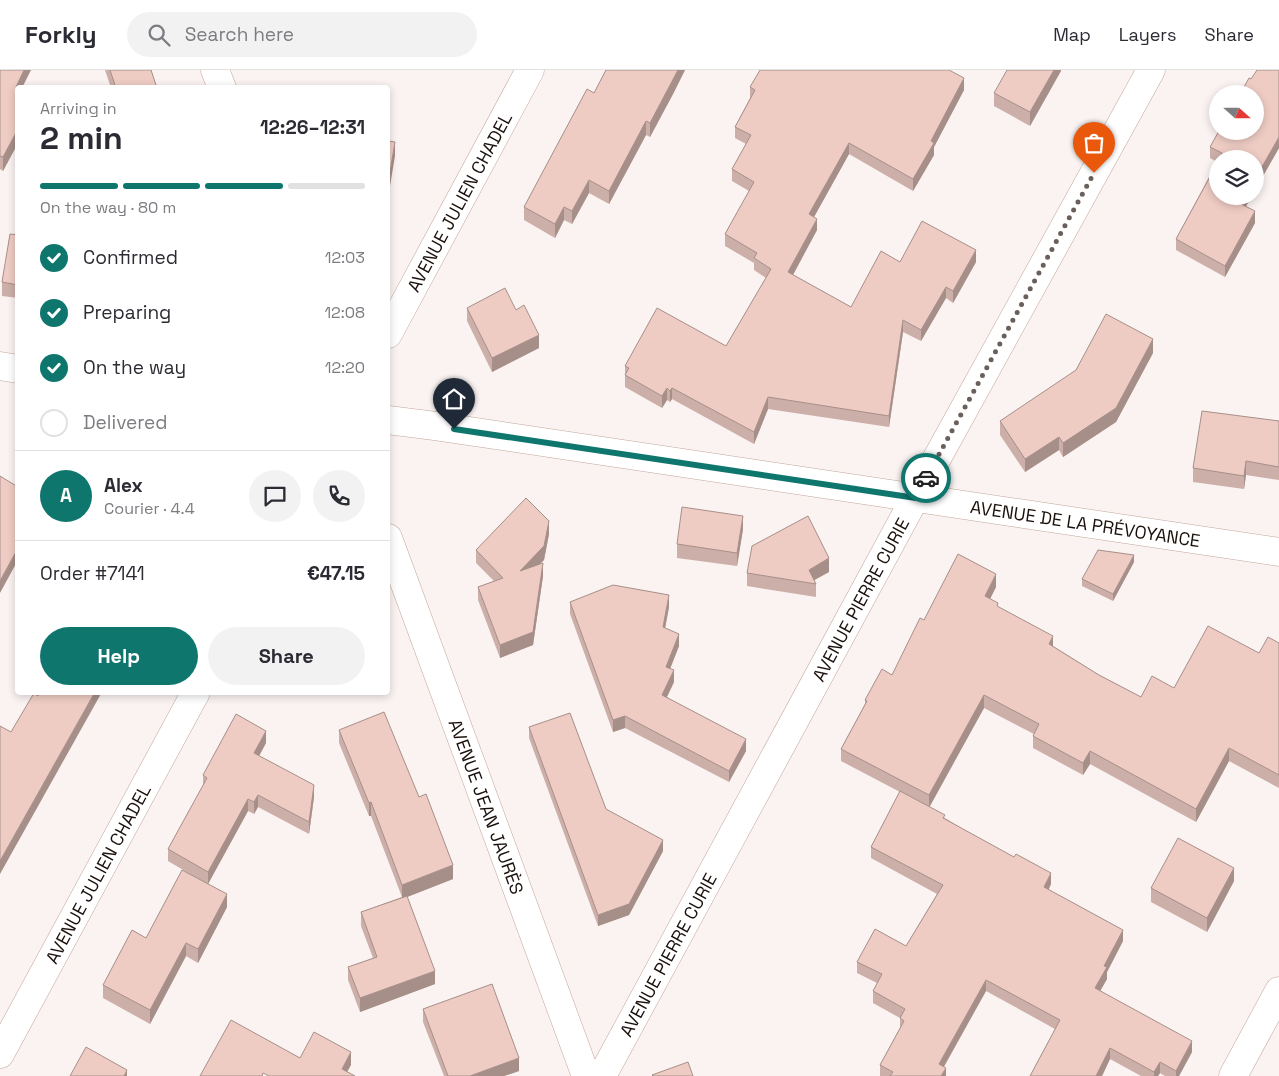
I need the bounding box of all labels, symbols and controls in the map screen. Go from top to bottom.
search box [127,12,477,57]
text: Forkly [25,19,97,50]
icon: search [145,21,173,49]
text: Search here [185,22,294,47]
text: Map [1053,23,1091,46]
text: Layers [1119,23,1176,46]
text: Share [1204,23,1254,46]
north arrow [1209,85,1264,140]
map controls [1209,85,1264,205]
text: Arriving in [40,98,117,119]
street label: AVENUE JULIEN CHADEL [401,108,517,296]
text: 12:26–12:31 [260,115,365,140]
text: 2 min [40,118,123,158]
pin [1073,122,1115,173]
icon: bag [1080,129,1108,157]
button: layers [1209,150,1264,205]
text: On the way · 80 m [40,197,176,218]
icon: check [40,244,68,272]
text: Confirmed [83,245,178,270]
text: 12:03 [325,247,365,268]
icon: check [40,299,68,327]
text: Preparing [83,300,171,325]
text: 12:08 [324,302,365,323]
icon: check [40,354,68,382]
text: On the way [83,355,186,380]
text: 12:20 [325,357,365,378]
pin [433,378,475,429]
icon: home [440,385,468,413]
text: Delivered [83,410,168,435]
courier [901,453,951,503]
icon: car [912,464,940,492]
button: chat [249,470,301,522]
button: phone [313,470,365,522]
text: Alex [104,473,143,498]
text: A [60,483,72,508]
street label: AVENUE DE LA PRÉVOYANCE [969,495,1202,552]
text: Courier · 4.4 [104,498,195,519]
street label: AVENUE PIERRE CURIE [806,514,914,685]
text: Order #7141 [40,561,145,586]
text: €47.15 [307,561,365,586]
button: Help [40,627,198,685]
button: Share [208,627,365,685]
street label: AVENUE JEAN JAURÈS [444,716,530,897]
street label: AVENUE JULIEN CHADEL [40,780,156,967]
street label: AVENUE PIERRE CURIE [614,869,721,1040]

